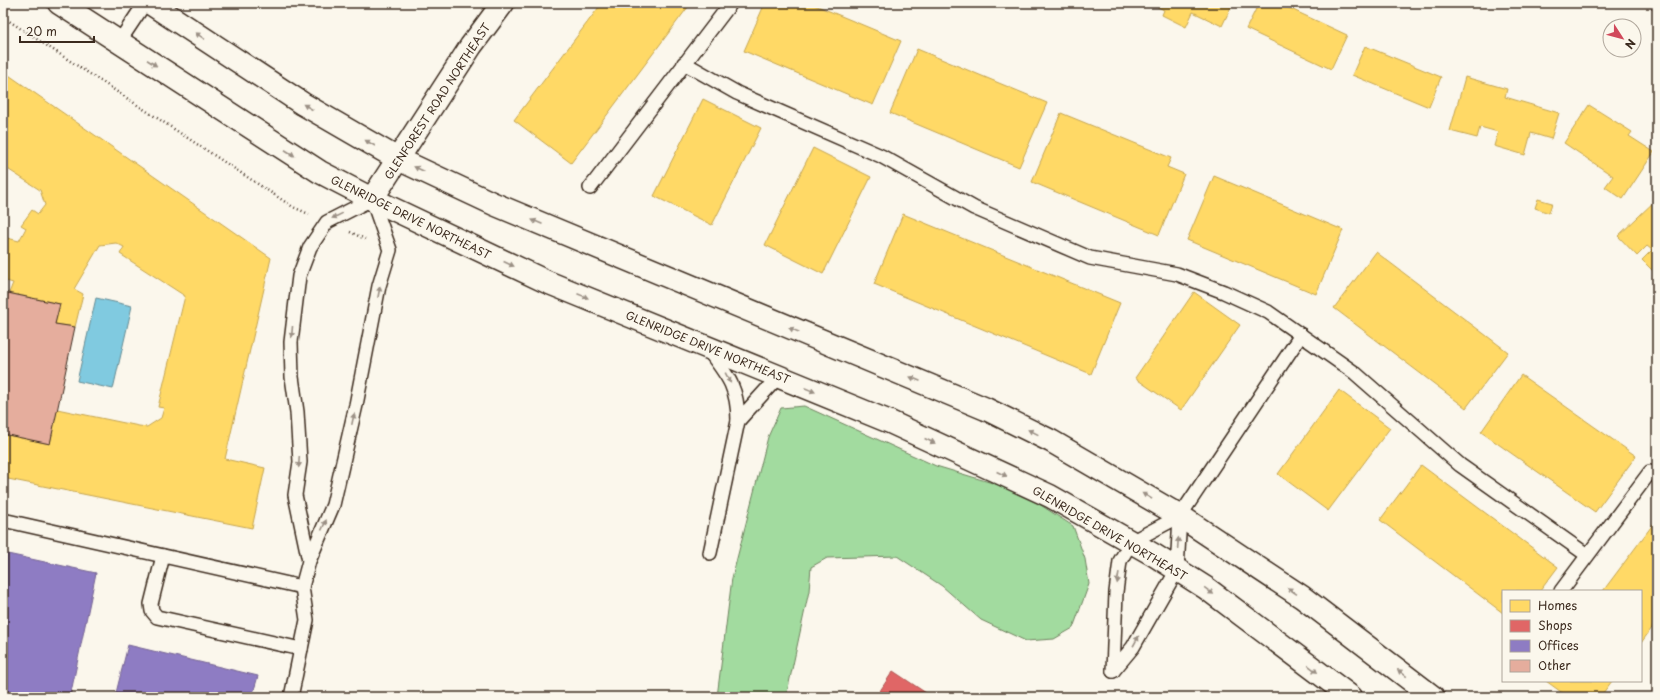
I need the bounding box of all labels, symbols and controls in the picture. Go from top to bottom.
scale bar [20,18,94,44]
north arrow [1602,18,1642,58]
street label: GLENFOREST ROAD NORTHEAST [380,19,494,183]
text: 20 m [26,22,57,40]
one-way arrow [195,32,205,40]
text: N [1621,36,1640,53]
one-way arrow [147,59,157,67]
one-way arrow [302,104,314,111]
one-way arrow [364,139,376,146]
one-way arrow [285,149,295,157]
one-way arrow [413,166,424,172]
street label: GLENRIDGE DRIVE NORTHEAST [328,171,494,263]
one-way arrow [331,213,343,220]
one-way arrow [531,219,543,225]
one-way arrow [503,261,514,267]
one-way arrow [376,285,382,298]
one-way arrow [578,294,590,300]
street label: GLENRIDGE DRIVE NORTHEAST [623,306,793,388]
one-way arrow [289,326,295,338]
one-way arrow [789,327,800,333]
one-way arrow [725,372,732,384]
one-way arrow [909,376,920,382]
one-way arrow [805,387,817,393]
one-way arrow [350,413,356,425]
one-way arrow [1028,429,1039,435]
one-way arrow [924,438,935,444]
one-way arrow [296,456,302,469]
one-way arrow [997,471,1008,477]
street label: GLENRIDGE DRIVE NORTHEAST [1029,482,1191,585]
one-way arrow [1141,492,1153,499]
one-way arrow [322,518,328,530]
one-way arrow [1175,537,1182,549]
one-way arrow [1115,572,1121,584]
one-way arrow [1204,587,1215,595]
one-way arrow [1286,587,1298,594]
legend [1502,590,1642,682]
text: Homes [1538,596,1577,614]
text: Shops [1538,616,1573,634]
one-way arrow [1133,635,1140,647]
text: Offices [1538,636,1579,654]
text: Other [1538,656,1571,674]
one-way arrow [1308,664,1319,673]
one-way arrow [1397,669,1408,678]

